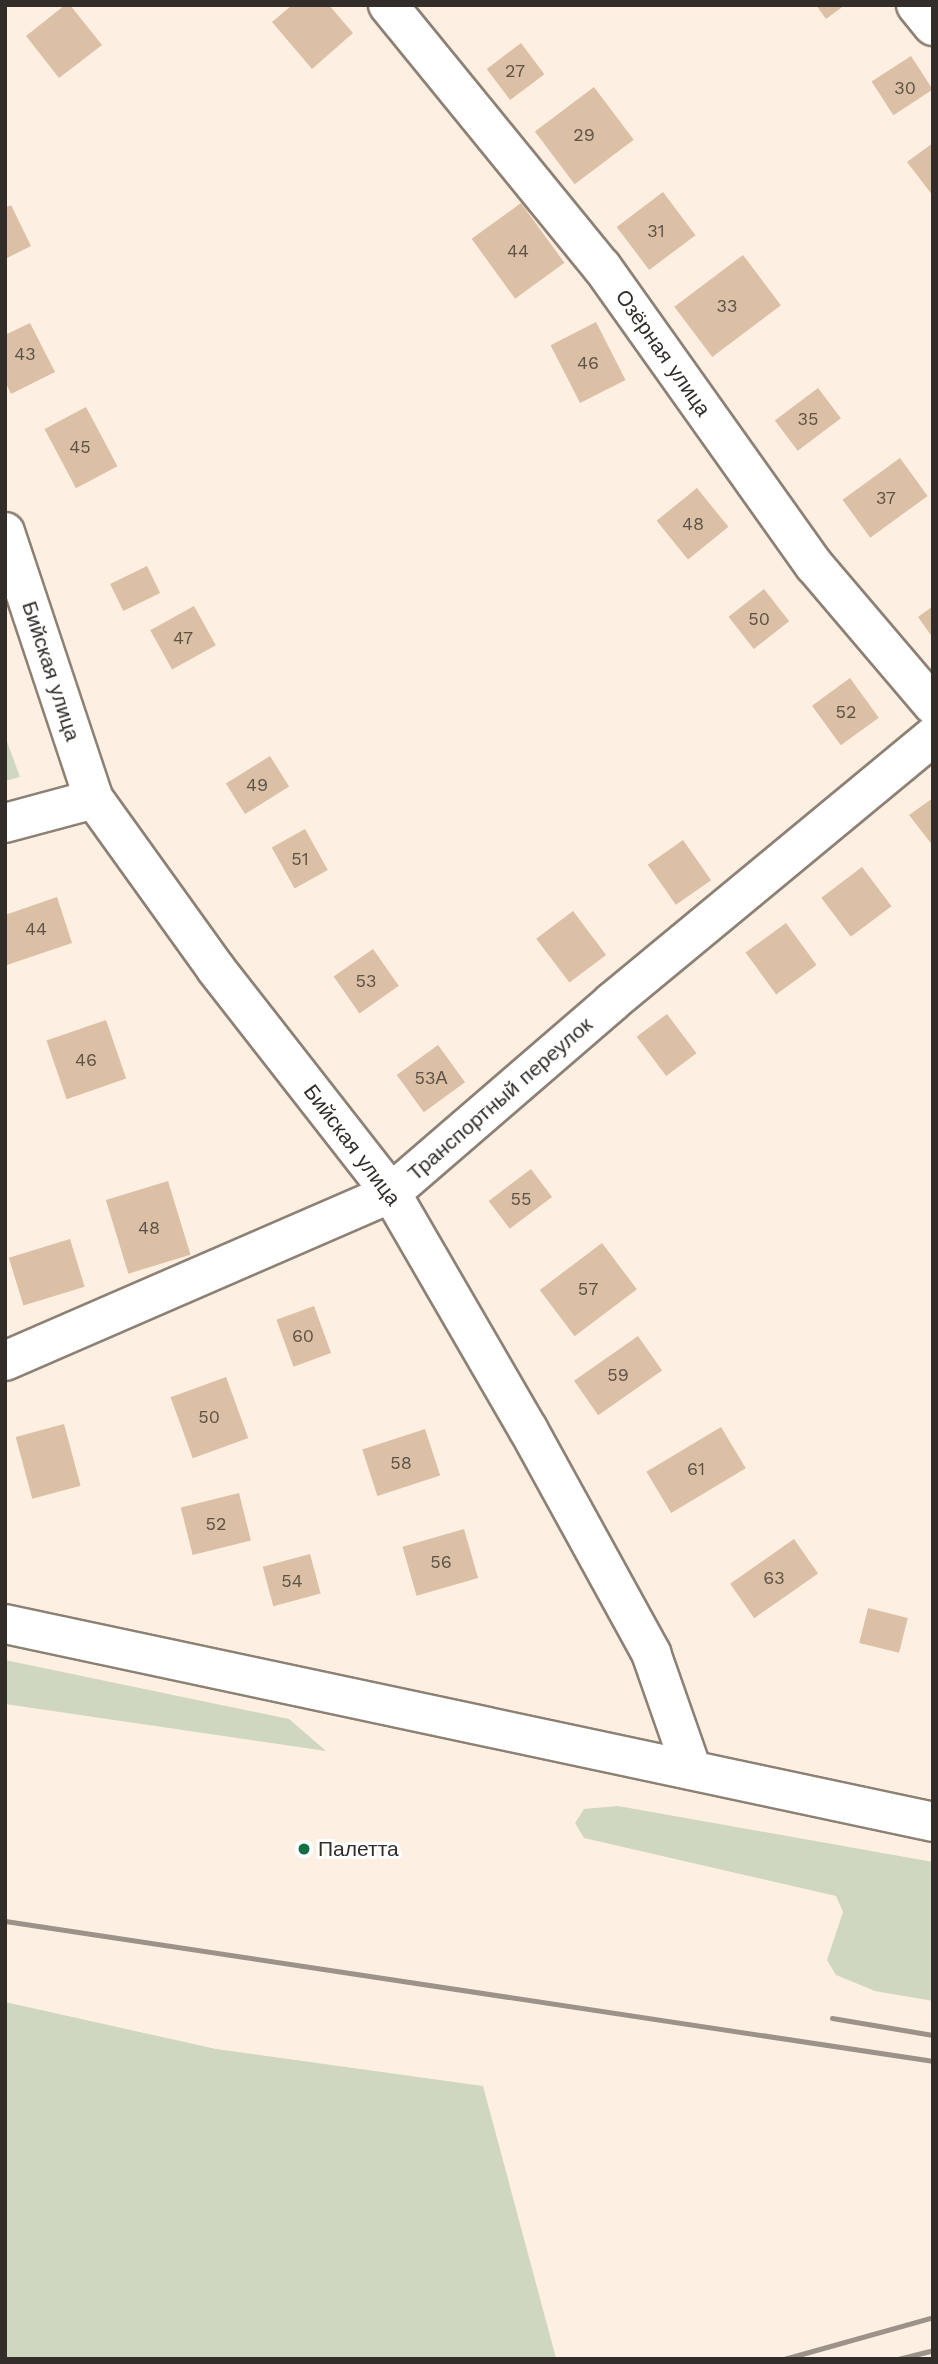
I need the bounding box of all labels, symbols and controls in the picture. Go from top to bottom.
house number: 27 [505,60,525,82]
house number: 30 [894,77,916,99]
house number: 29 [573,124,595,146]
house number: 31 [647,220,665,242]
house number: 44 [507,240,529,262]
street label: Озёрная улица [610,285,716,421]
house number: 33 [717,295,737,317]
house number: 43 [14,343,36,365]
house number: 46 [577,352,599,374]
house number: 35 [798,408,818,430]
house number: 45 [69,436,91,458]
house number: 37 [876,487,896,509]
house number: 48 [682,513,704,535]
street label: Бийская улица [17,598,85,744]
house number: 50 [748,608,770,630]
house number: 47 [173,627,193,649]
house number: 52 [836,701,856,723]
house number: 49 [246,774,268,796]
house number: 51 [291,848,309,870]
house number: 44 [25,918,47,940]
house number: 53 [356,970,376,992]
street label: Транспортный переулок [403,1012,597,1186]
house number: 46 [75,1049,97,1071]
house number: 53А [415,1067,447,1089]
street label: Бийская улица [298,1079,406,1211]
house number: 55 [511,1188,531,1210]
house number: 48 [138,1217,160,1239]
house number: 57 [578,1278,598,1300]
house number: 60 [292,1325,314,1347]
house number: 59 [607,1364,629,1386]
house number: 50 [198,1406,220,1428]
house number: 58 [390,1452,412,1474]
house number: 61 [687,1458,705,1480]
house number: 52 [206,1513,226,1535]
house number: 56 [430,1551,452,1573]
house number: 63 [763,1567,785,1589]
house number: 54 [281,1570,303,1592]
place label: Палетта [318,1836,399,1862]
marker: Палетта [296,1841,312,1857]

